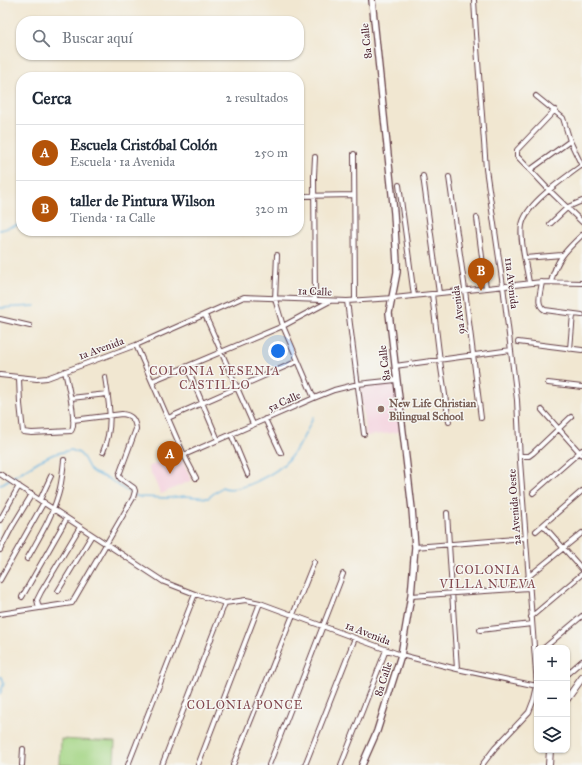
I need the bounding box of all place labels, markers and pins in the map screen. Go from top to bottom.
pin: B [468,258,494,291]
place label: New Life Christian Bilingual School [389,397,476,423]
marker: New Life Christian Bilingual School [376,404,386,414]
pin: A [157,441,183,474]

